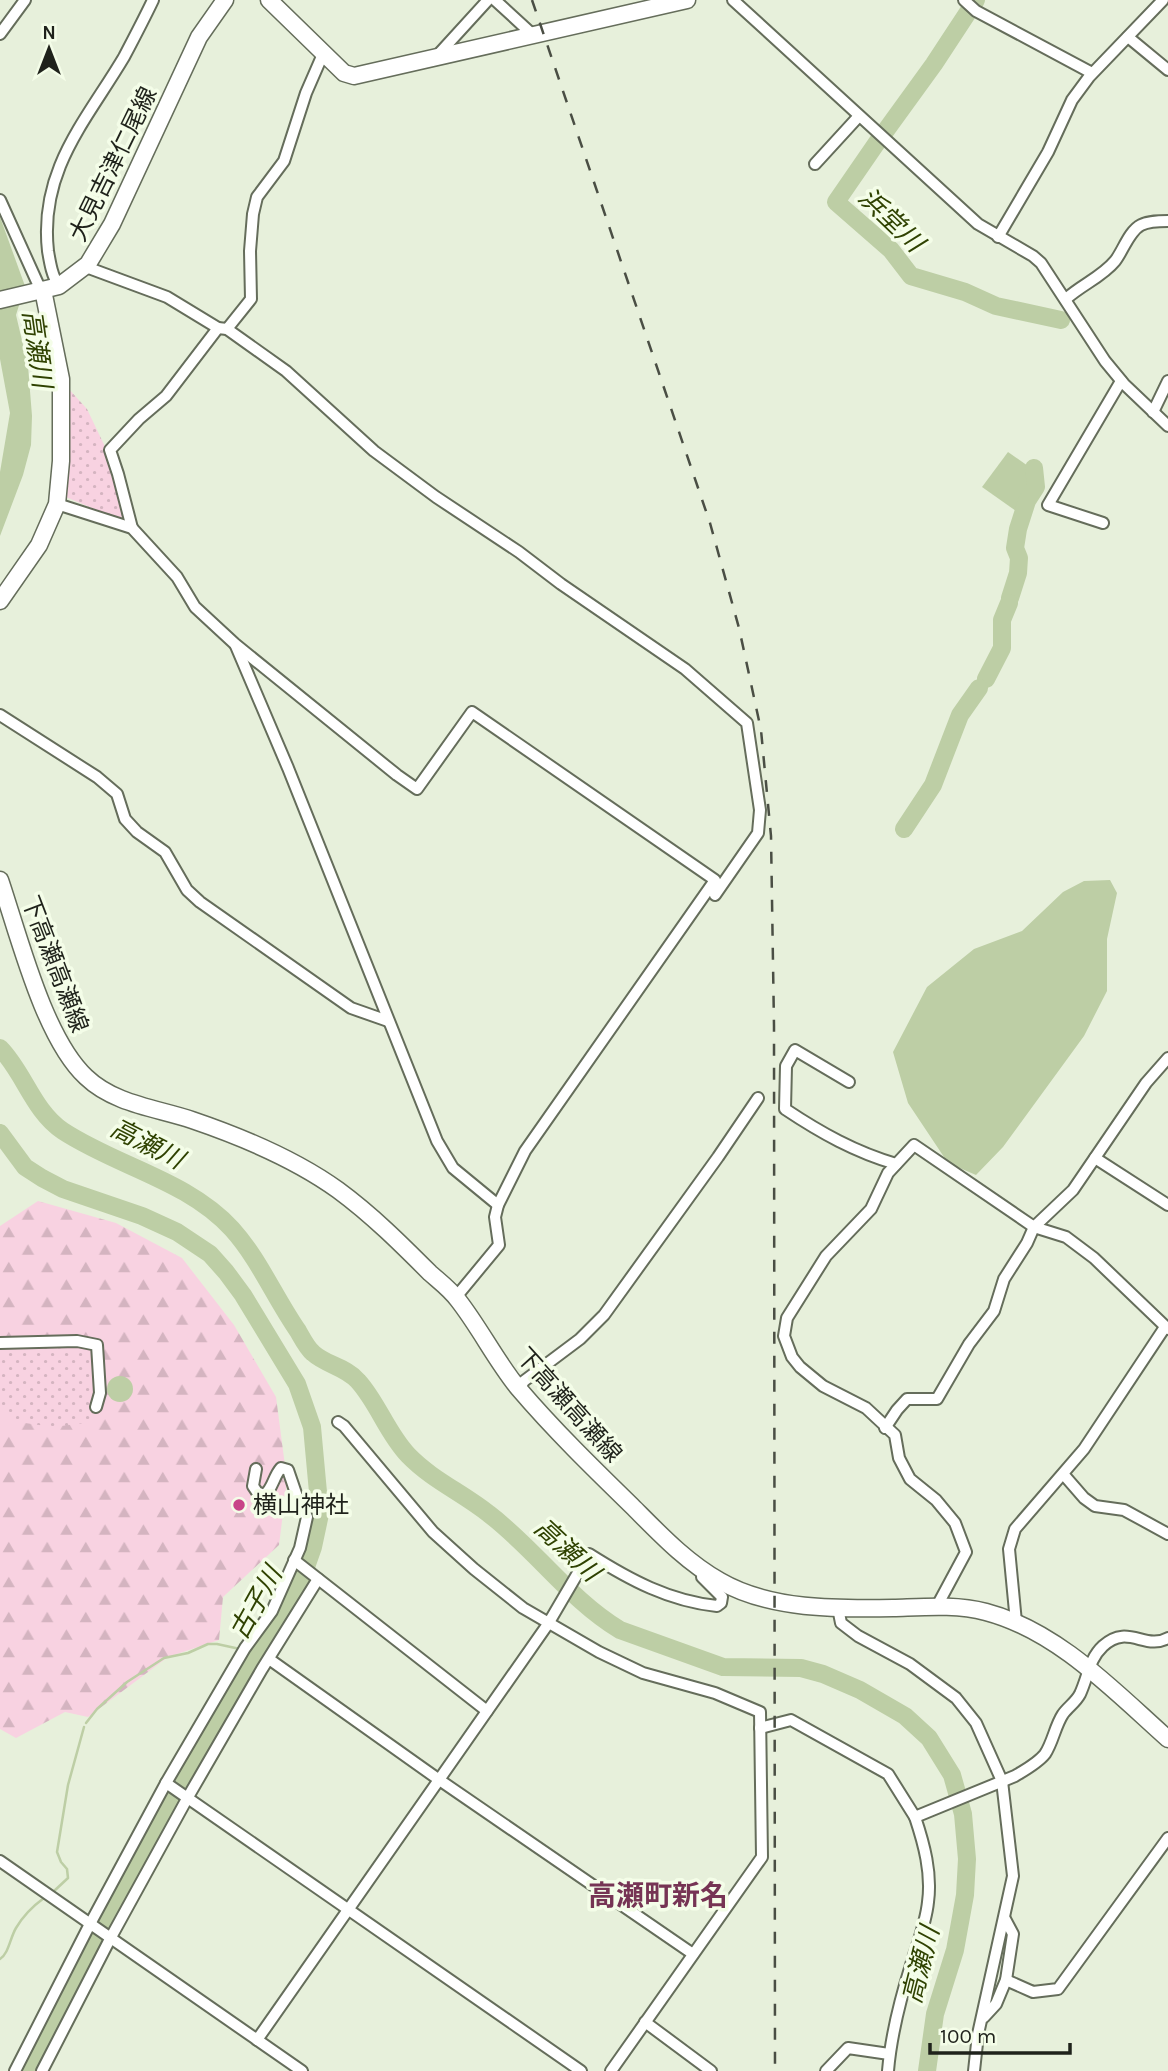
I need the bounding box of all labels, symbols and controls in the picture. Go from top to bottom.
north arrow [14,14,84,84]
text: N [42,22,56,44]
street label: 大見吉津仁尾線 [64,82,162,246]
water label: 浜堂川 [852,182,932,260]
water label: 高瀬川 [16,308,58,393]
street label: 下高瀬高瀬線 [16,892,94,1036]
water label: 高瀬川 [105,1112,191,1177]
street label: 下高瀬高瀬線 [510,1342,628,1468]
place label: 横山神社 [253,1491,349,1519]
marker: 横山神社 [231,1497,247,1513]
water label: 高瀬川 [528,1512,608,1590]
water label: 古子川 [224,1559,290,1645]
district label: 高瀬町新名 [588,1879,728,1912]
water label: 高瀬川 [897,1921,946,2007]
scale bar [930,2011,1070,2056]
text: 100 m [940,2024,997,2048]

